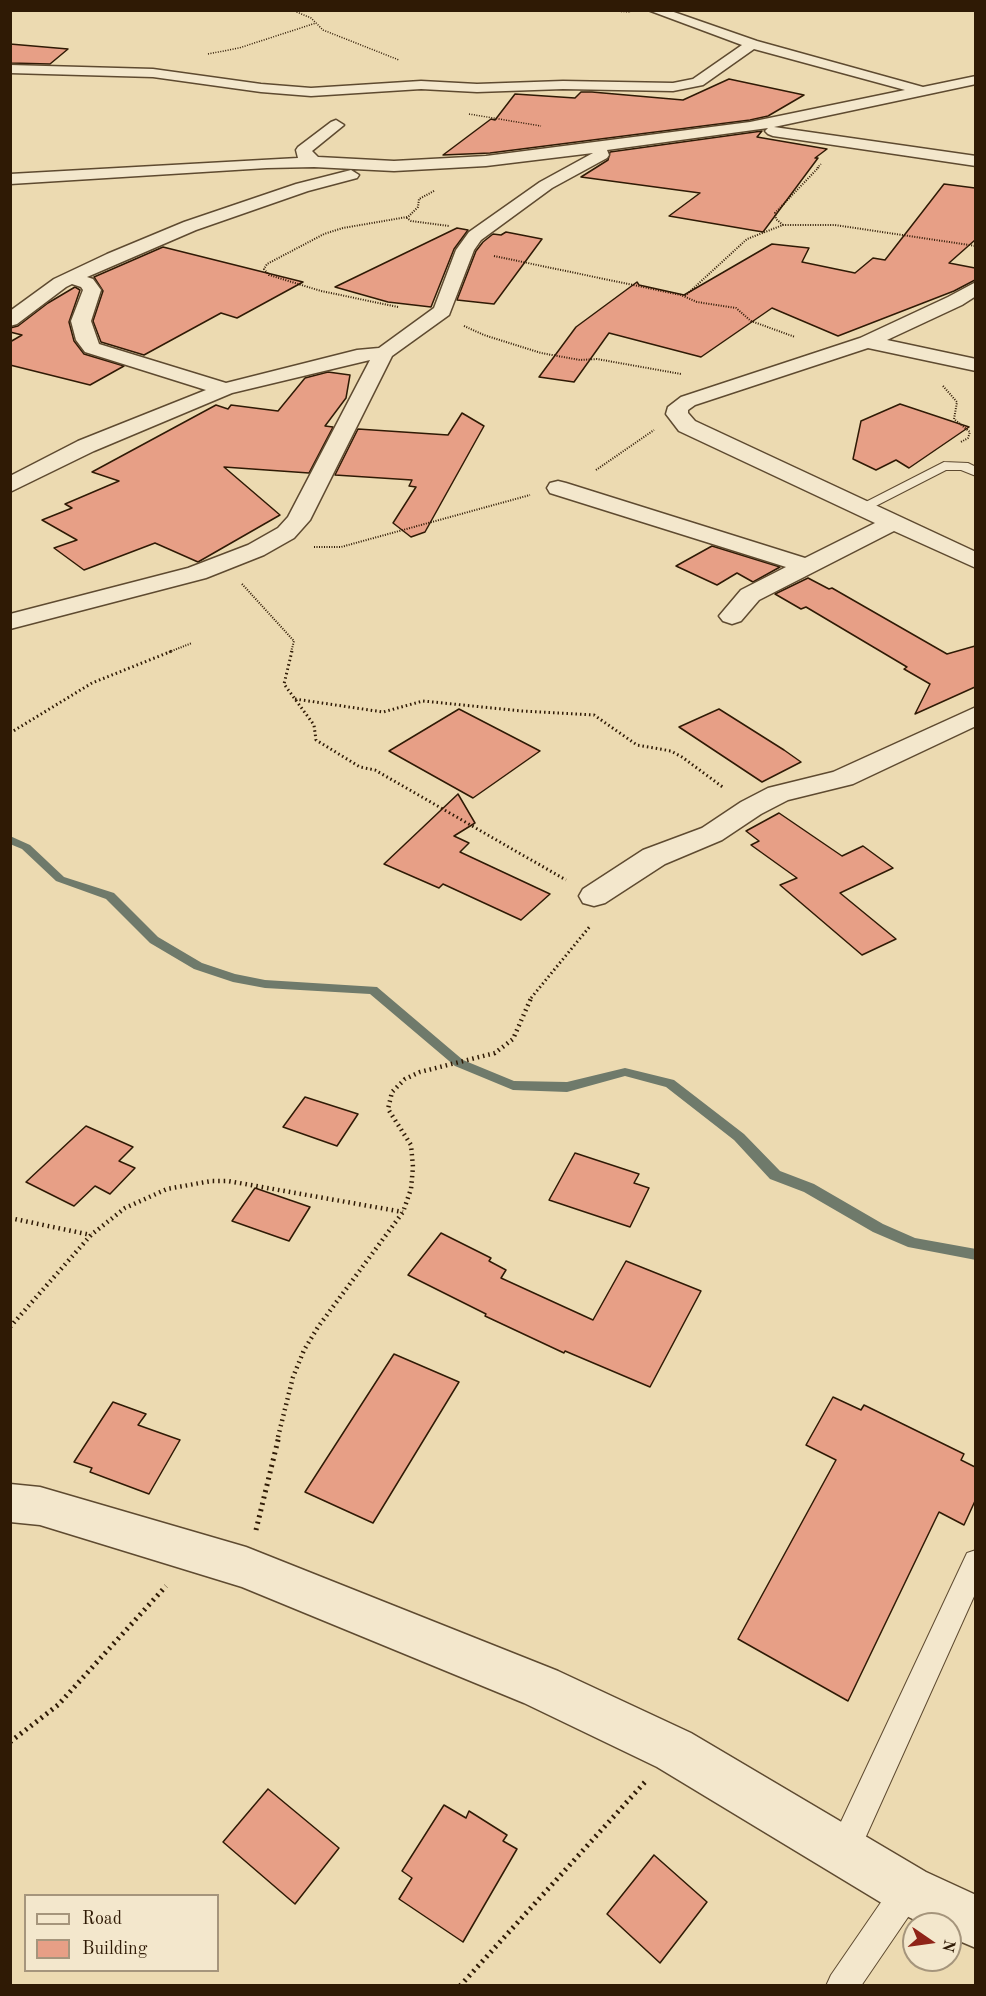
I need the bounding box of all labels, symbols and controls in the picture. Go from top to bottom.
legend [24,1894,219,1972]
text: Road [82,1910,122,1928]
north arrow [902,1912,962,1972]
text: N [938,1938,957,1953]
text: Building [82,1940,147,1958]

